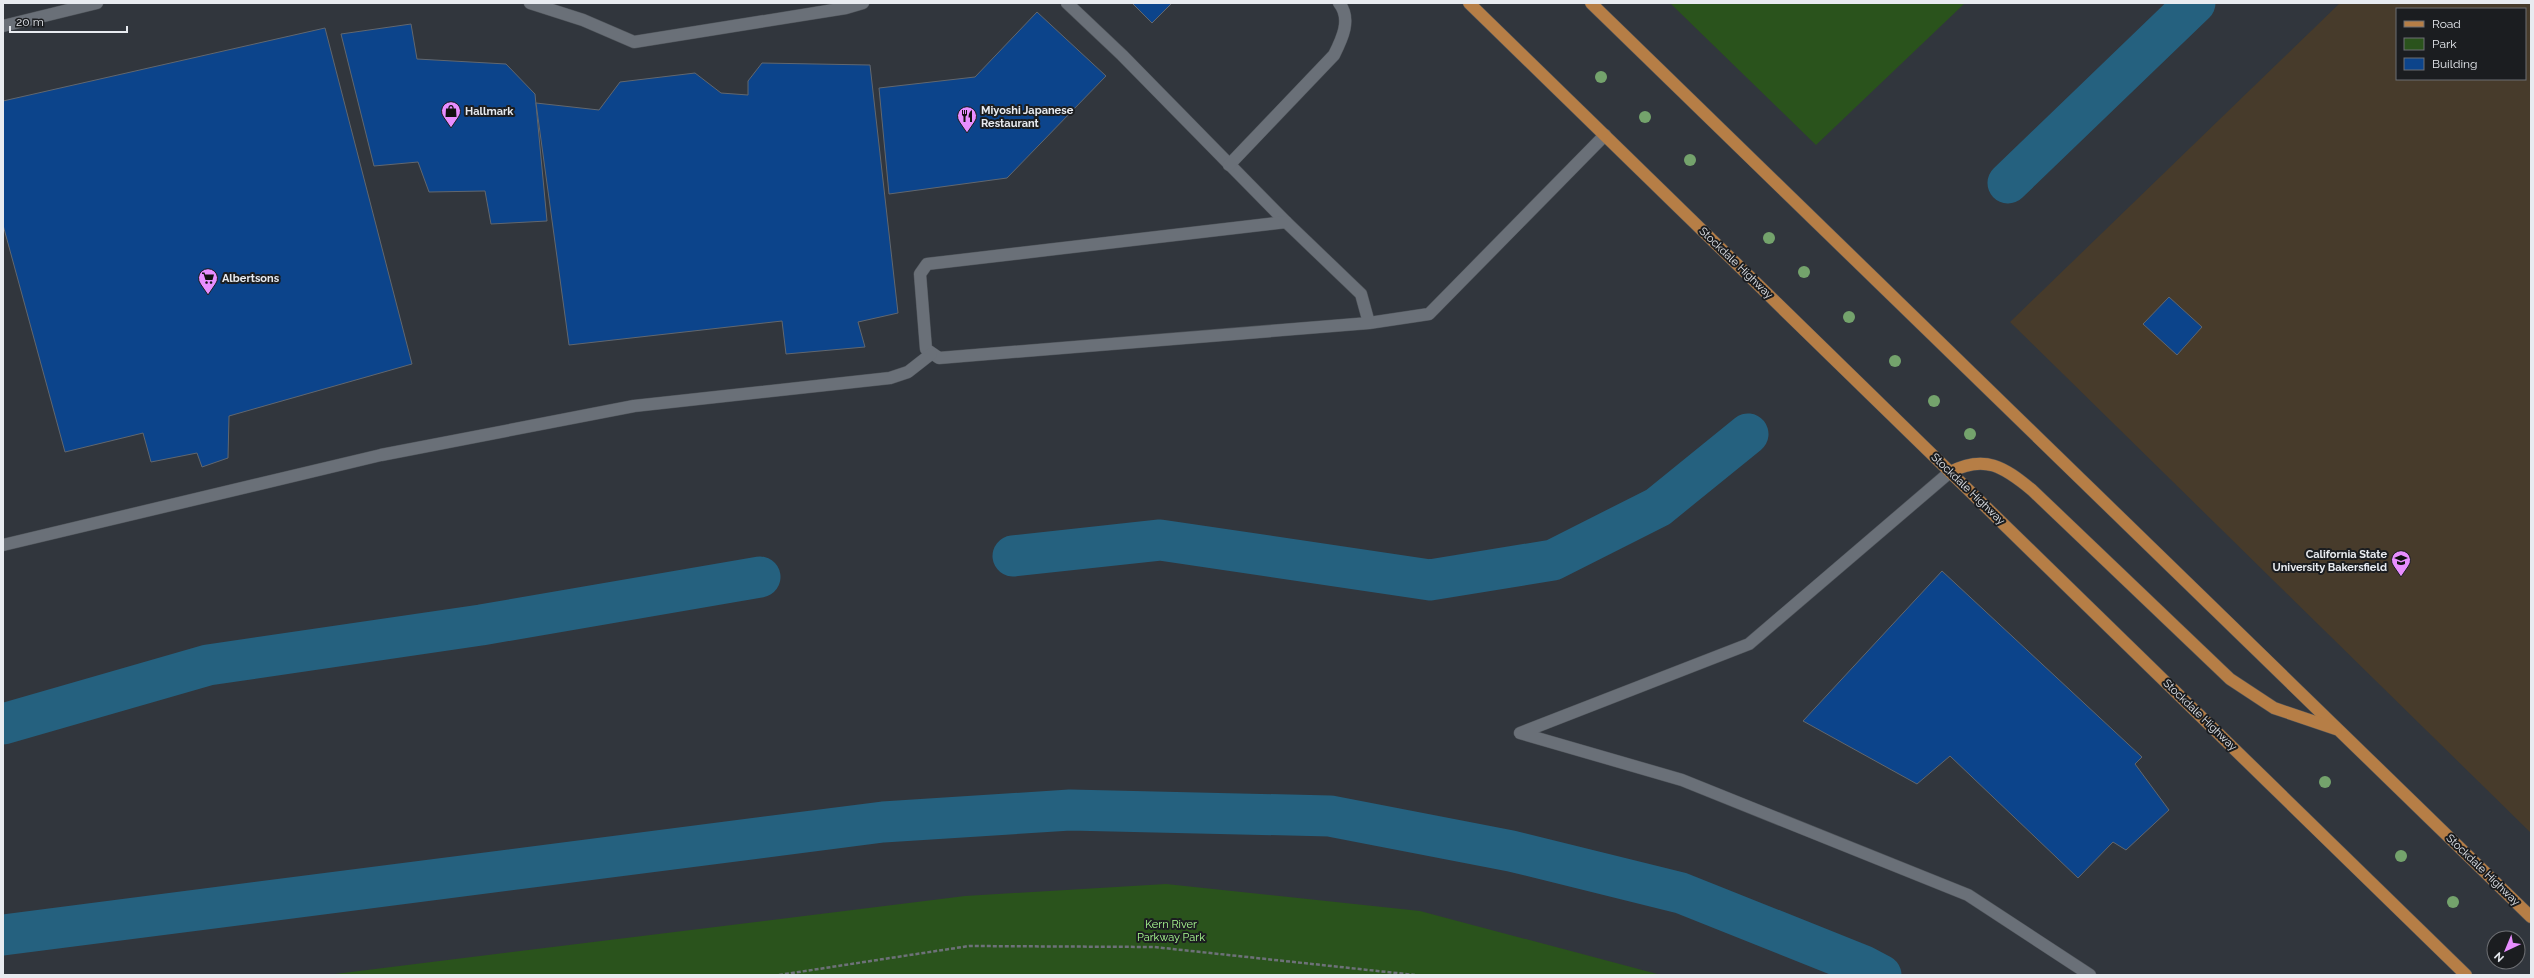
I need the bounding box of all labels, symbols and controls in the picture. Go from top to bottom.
scale bar [10,8,127,34]
legend [2396,8,2526,80]
text: 20 m [16,15,44,29]
text: Road [2432,17,2461,31]
text: Park [2432,37,2457,51]
text: Building [2432,57,2478,71]
shop icon: Hallmark [440,100,462,128]
place label: Miyoshi Japanese Restaurant [981,104,1074,130]
place label: Hallmark [465,105,514,118]
restaurant icon: Miyoshi Japanese Restaurant [956,105,978,133]
street label: Stockdale Highway [1696,224,1776,302]
supermarket icon: Albertsons [197,267,219,295]
place label: Albertsons [222,272,280,285]
street label: Stockdale Highway [1928,450,2008,528]
place label: California State University Bakersfield [2273,548,2387,574]
school or university icon: California State University Bakersfield [2390,549,2412,577]
street label: Stockdale Highway [2160,676,2240,754]
street label: Stockdale Highway [2443,831,2523,909]
park label: Kern River Parkway Park [1137,918,1205,944]
north arrow [2486,930,2526,970]
text: N [2492,949,2507,964]

